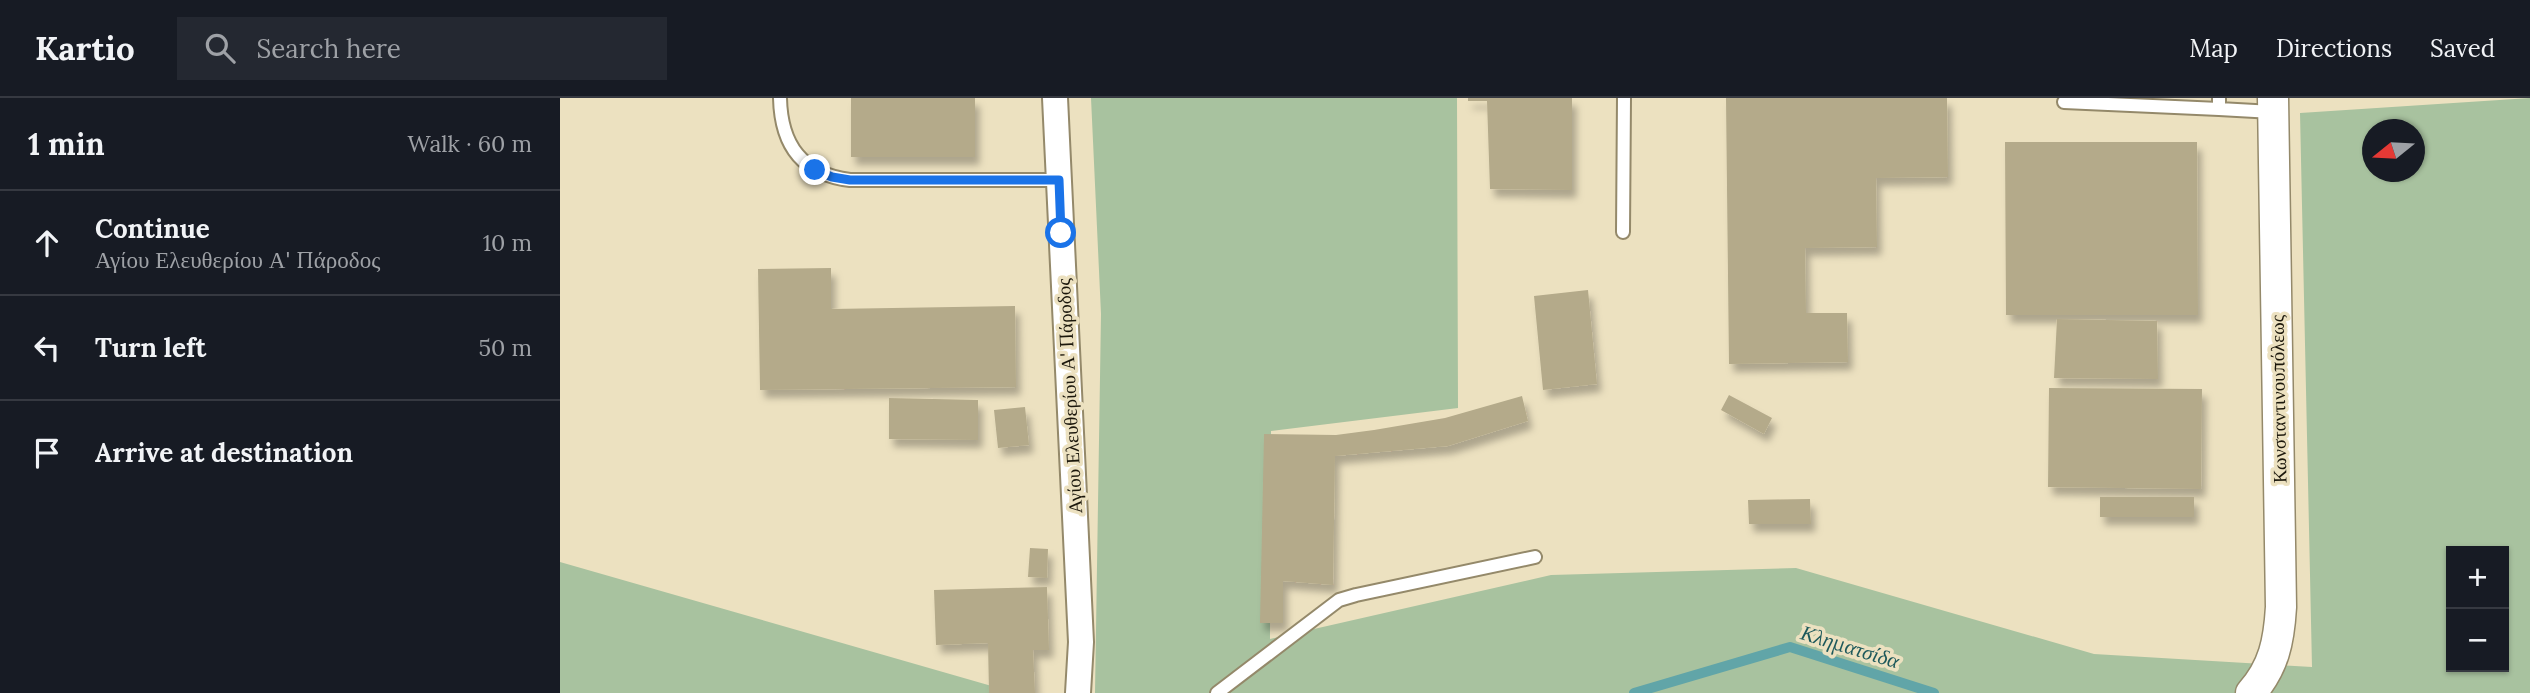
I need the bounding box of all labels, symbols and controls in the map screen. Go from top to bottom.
search box [177,17,667,80]
text: Kartio [35,27,135,69]
icon: search [201,29,239,67]
text: Search here [257,32,401,65]
text: Map [2189,33,2238,64]
text: Directions [2276,33,2392,64]
text: Saved [2430,33,2495,64]
north arrow [2362,119,2425,182]
text: 1 min [28,125,105,163]
text: Walk · 60 m [408,129,532,158]
route end [799,154,830,185]
text: Continue [95,212,210,245]
route start [1045,217,1076,248]
icon: ahead [28,224,66,262]
text: 10 m [483,228,532,257]
text: Αγίου Ελευθερίου Α' Πάροδος [95,245,380,274]
street label: Αγίου Ελευθερίου Α' Πάροδος [1051,277,1087,514]
street label: Κωνσταντινουπόλεως [2265,314,2291,483]
icon: left [28,329,66,367]
text: Turn left [95,331,206,364]
text: 50 m [479,333,532,362]
icon: arrive [28,434,66,472]
text: Arrive at destination [95,436,353,469]
map controls [2446,546,2509,672]
button: + [2446,546,2509,609]
button: − [2446,609,2509,672]
water label: Κληματσίδα [1797,618,1904,675]

